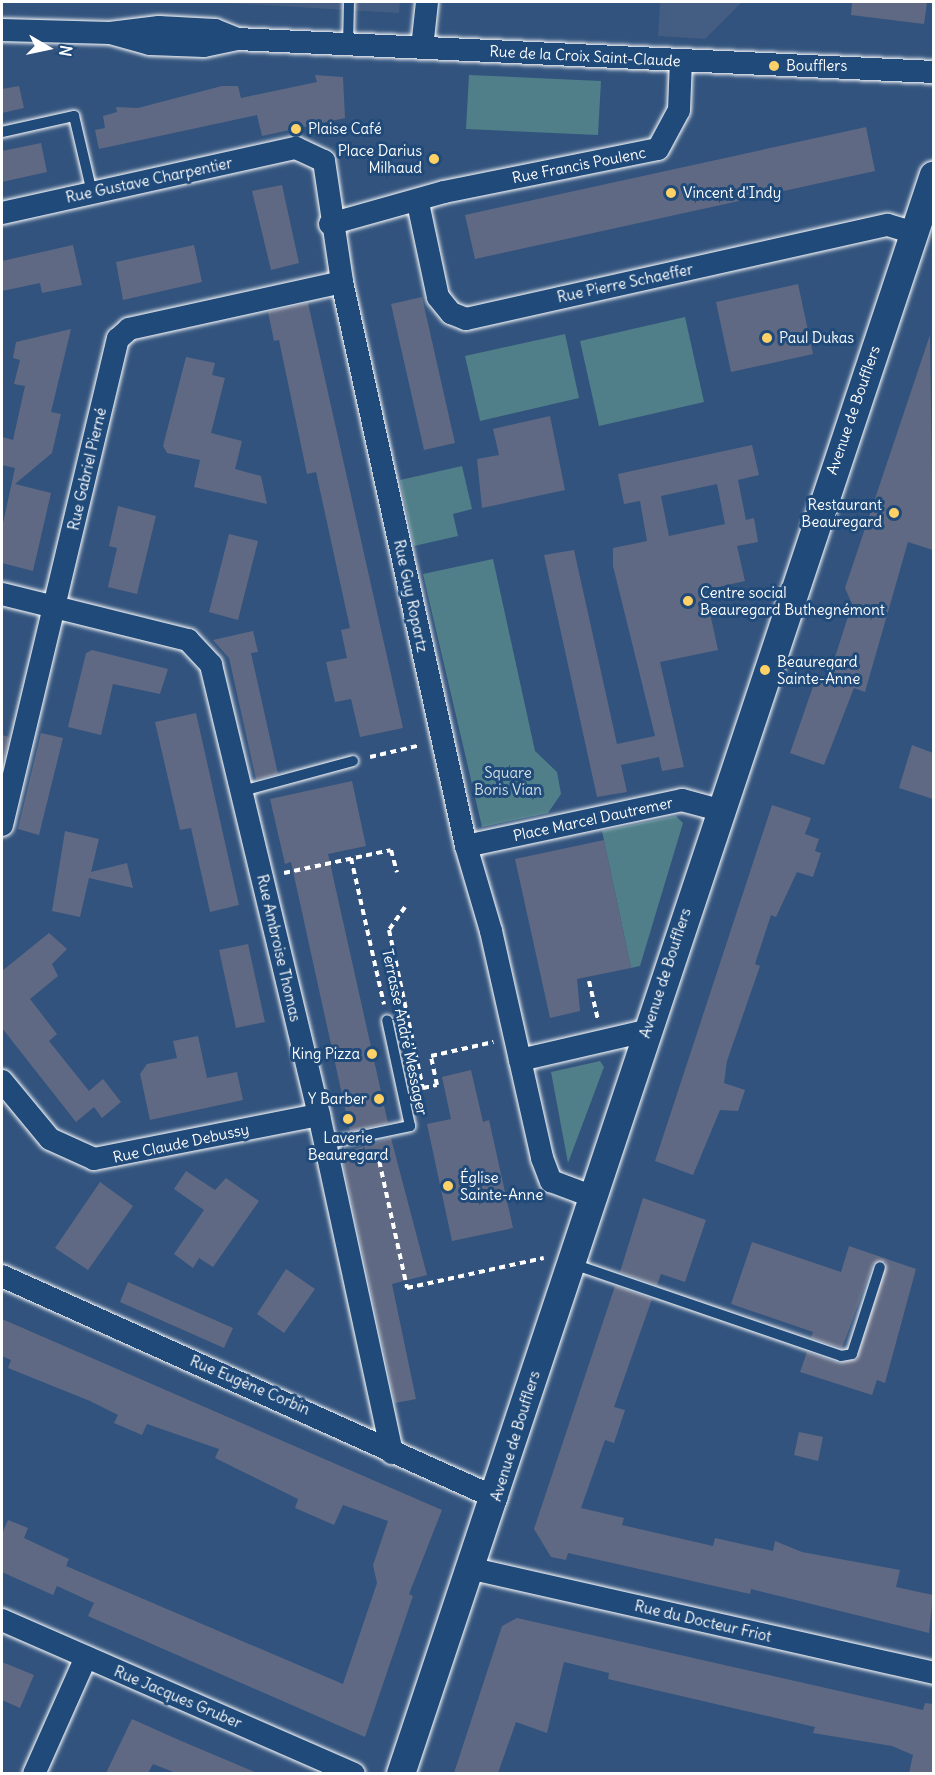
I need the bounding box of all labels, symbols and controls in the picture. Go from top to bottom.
north arrow [18,18,78,78]
street label: Rue de la Croix Saint-Claude [489,42,681,70]
text: N [55,44,77,58]
place label: Boufflers [786,57,847,75]
marker: Boufflers [767,59,781,73]
place label: Plaise Café [308,120,382,138]
marker: Plaise Café [289,122,303,136]
place label: Place Darius Milhaud [338,141,422,176]
street label: Rue Francis Poulenc [511,143,647,187]
marker: Place Darius Milhaud [427,152,441,166]
street label: Rue Gustave Charpentier [64,154,234,206]
place label: Vincent d'Indy [683,184,781,202]
marker: Vincent d'Indy [664,186,678,200]
street label: Rue Pierre Schaeffer [555,260,695,306]
place label: Paul Dukas [779,329,854,347]
marker: Paul Dukas [760,331,774,345]
street label: Avenue de Boufflers [822,343,884,477]
street label: Rue Gabriel Pierné [64,406,110,532]
place label: Restaurant Beauregard [801,495,882,530]
marker: Restaurant Beauregard [887,506,901,520]
street label: Rue Guy Ropartz [390,538,432,654]
place label: Centre social Beauregard Buthegnémont [700,583,885,618]
marker: Centre social Beauregard Buthegnémont [681,594,695,608]
place label: Beauregard Sainte-Anne [777,652,860,687]
marker: Beauregard Sainte-Anne [758,663,772,677]
park label: Square Boris Vian [474,763,542,798]
street label: Place Marcel Dautremer [511,793,675,845]
street label: Rue Ambroise Thomas [253,873,305,1023]
street label: Avenue de Boufflers [636,906,694,1040]
street label: Terrasse André Messager [379,947,431,1117]
place label: King Pizza [292,1045,360,1063]
marker: King Pizza [365,1047,379,1061]
place label: Y Barber [308,1090,367,1108]
marker: Y Barber [372,1092,386,1106]
marker: Laverie Beauregard [341,1112,355,1126]
street label: Rue Claude Debussy [111,1120,251,1166]
place label: Laverie Beauregard [308,1128,388,1163]
place label: Église Sainte-Anne [460,1168,543,1203]
marker: Église Sainte-Anne [441,1179,455,1193]
street label: Rue Eugène Corbin [187,1352,313,1418]
street label: Avenue de Boufflers [487,1369,543,1503]
street label: Rue du Docteur Friot [633,1597,773,1645]
street label: Rue Jacques Gruber [111,1662,245,1732]

